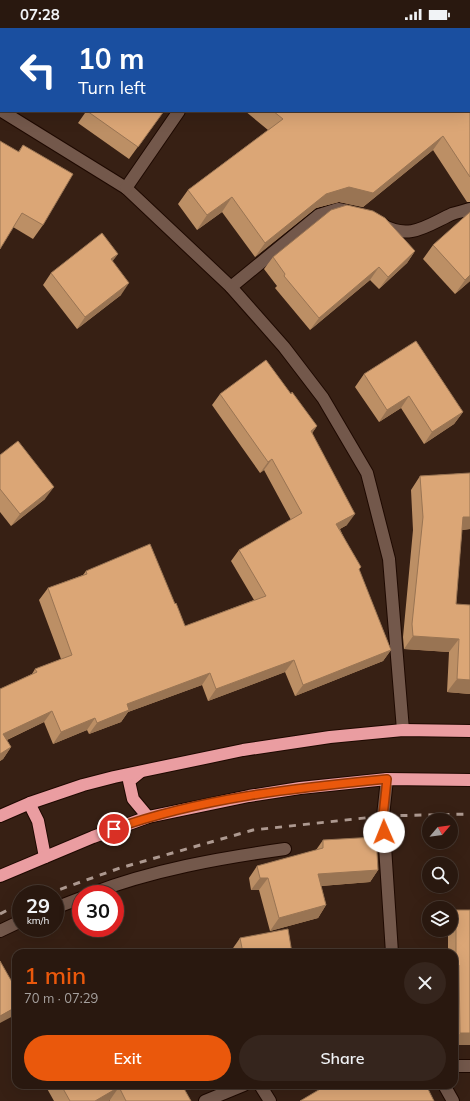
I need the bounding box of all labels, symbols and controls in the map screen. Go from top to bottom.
text: 07:28 [20,5,60,24]
text: 10 m [78,41,144,76]
icon: left [12,44,64,96]
text: Turn left [78,76,146,99]
position arrow [363,811,405,853]
pin [97,812,131,846]
north arrow [422,813,458,849]
map controls [422,813,458,937]
icon: arrive [103,818,125,840]
button: search [422,857,458,893]
speed limit sign: 30 [72,885,124,937]
text: 29 [26,893,50,918]
button: layers [422,901,458,937]
text: km/h [27,914,49,927]
text: 1 min [24,960,86,990]
button: close [404,962,446,1004]
text: 70 m · 07:29 [24,990,98,1006]
button: Exit [24,1035,231,1081]
button: Share [239,1035,446,1081]

